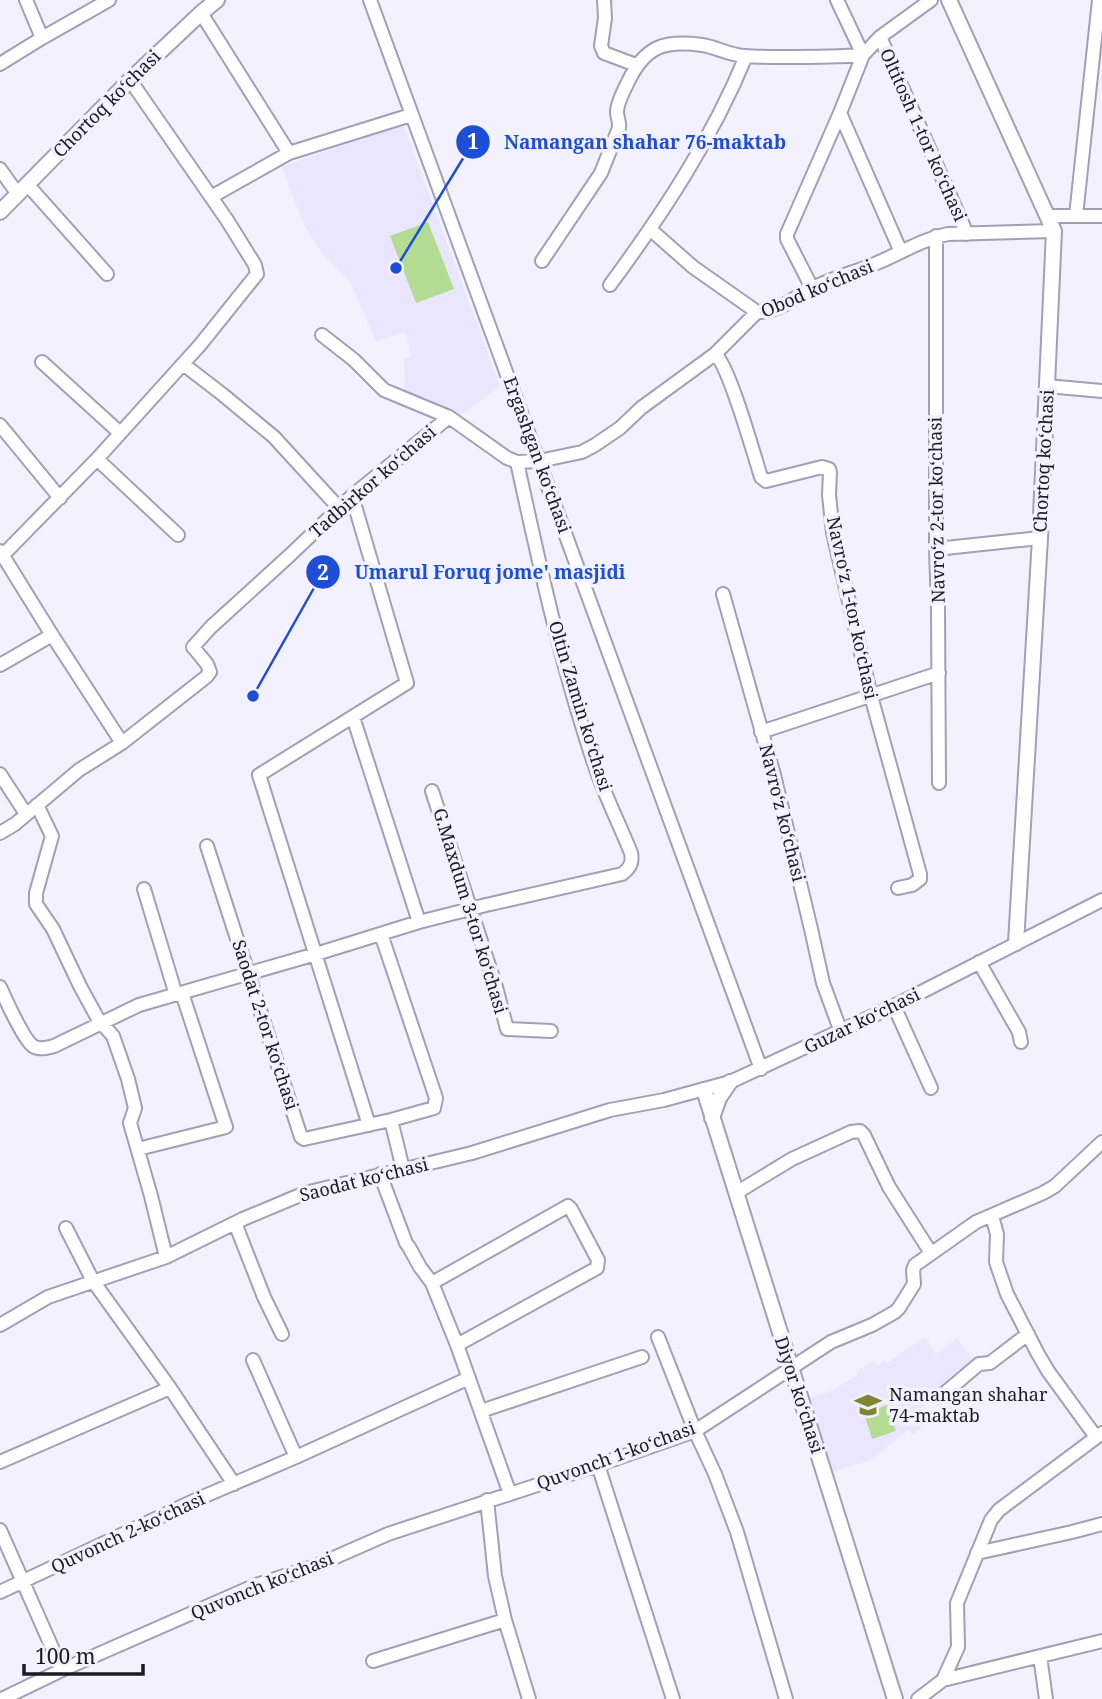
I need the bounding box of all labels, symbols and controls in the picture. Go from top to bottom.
street label: Chortoq koʻchasi [47,44,166,162]
street label: Oltitosh 1-tor koʻchasi [875,44,973,225]
callout: Namangan shahar 76-maktab [455,122,800,162]
text: 1 [467,127,479,155]
text: Namangan shahar 76-maktab [504,129,786,155]
street label: Obod koʻchasi [757,254,877,323]
street label: Ergashgan koʻchasi [499,373,577,536]
street label: Chortoq koʻchasi [1027,389,1059,533]
street label: Navroʻz 2-tor koʻchasi [922,416,950,603]
street label: Tadbirkor koʻchasi [304,420,441,543]
street label: Navroʻz 1-tor koʻchasi [822,514,884,702]
callout: Umarul Foruq jome' masjidi [306,552,640,592]
text: 2 [317,558,329,586]
text: Umarul Foruq jome' masjidi [355,559,626,585]
street label: Oltin Zamin koʻchasi [544,618,618,794]
street label: Navroʻz koʻchasi [754,742,812,884]
street label: G.Maxdum 3-tor koʻchasi [428,805,514,1017]
street label: Saodat 2-tor koʻchasi [227,937,305,1113]
street label: Guzar koʻchasi [800,982,924,1059]
street label: Saodat koʻchasi [297,1151,431,1207]
street label: Diyor koʻchasi [770,1333,830,1457]
place label: Namangan shahar 74-maktab [889,1382,1048,1427]
school or university icon: Namangan shahar 74-maktab [853,1390,883,1420]
street label: Quvonch 1-koʻchasi [533,1415,699,1495]
street label: Quvonch 2-koʻchasi [47,1486,209,1578]
street label: Quvonch koʻchasi [187,1545,337,1625]
scale bar [24,1632,144,1676]
text: 100 m [35,1642,96,1670]

